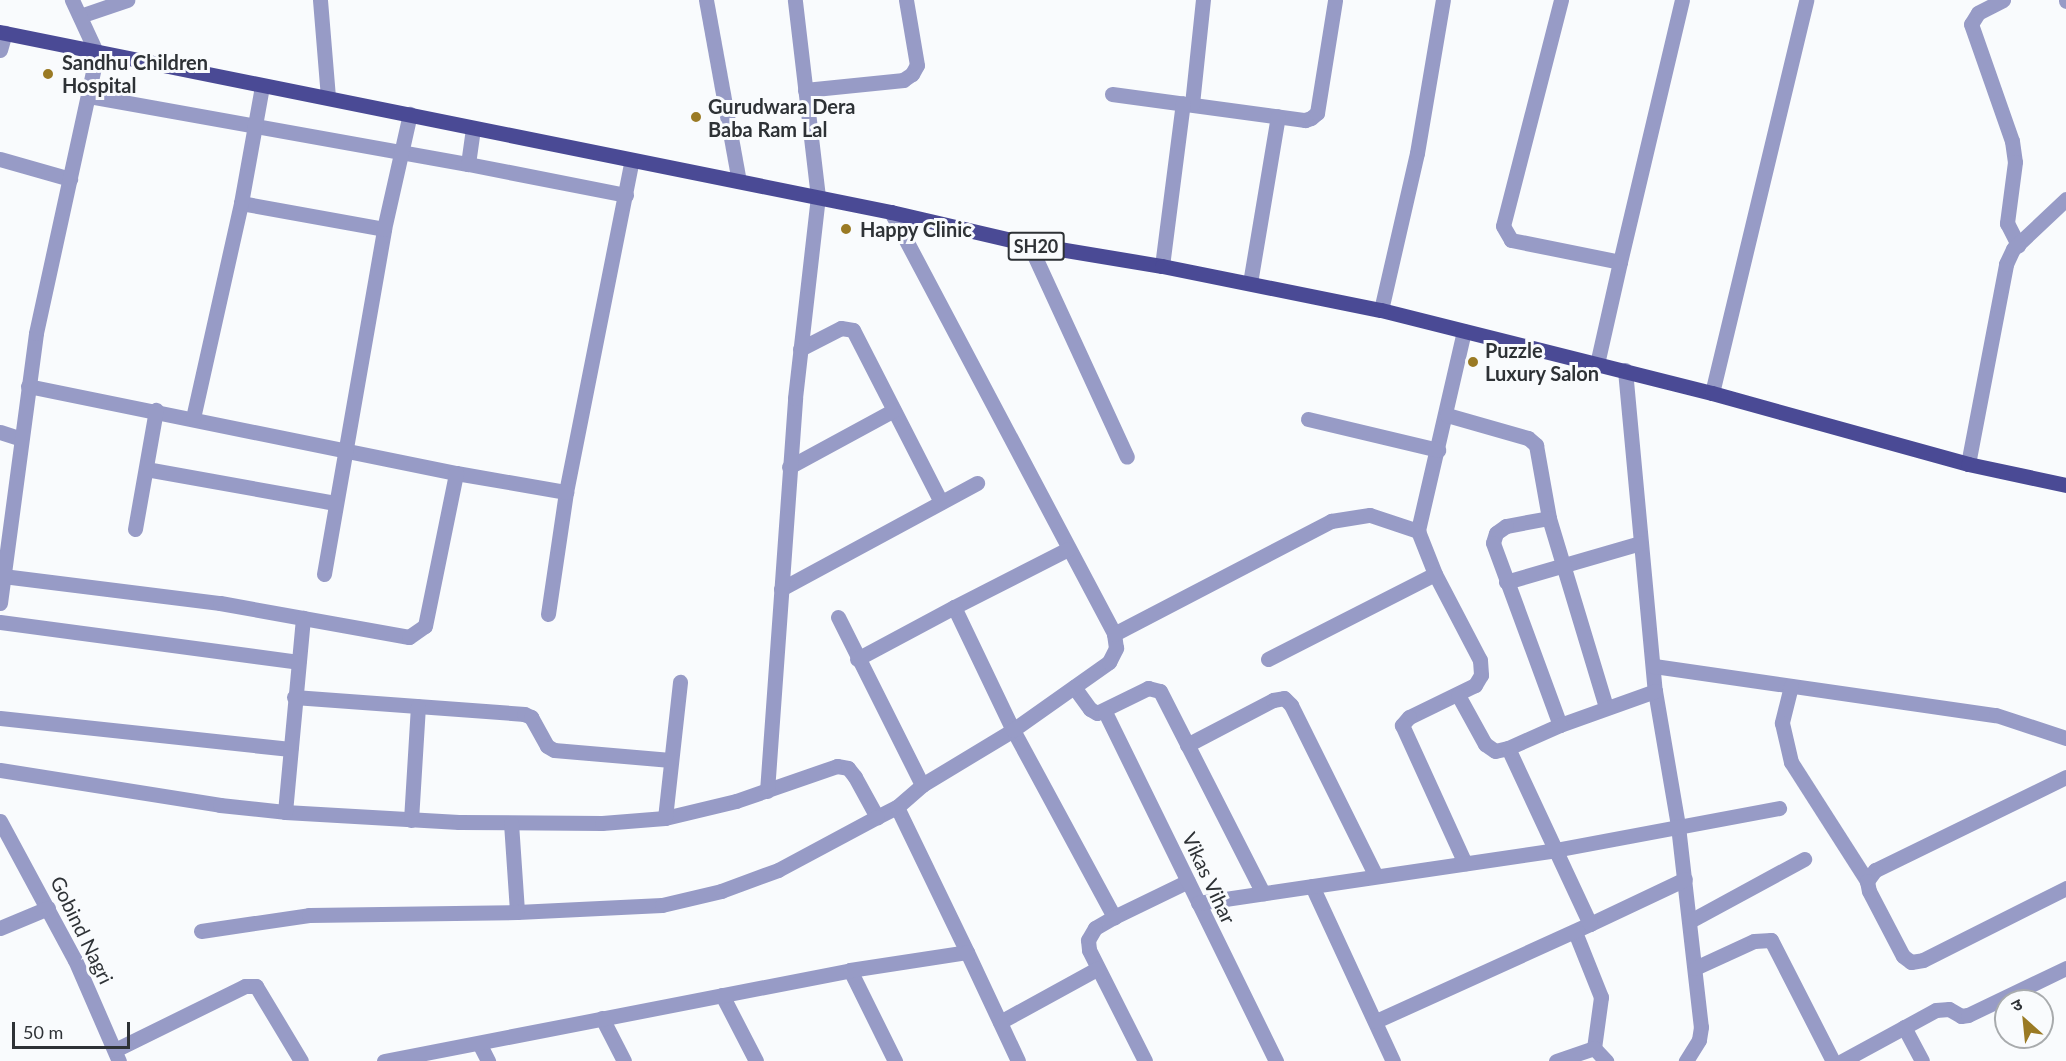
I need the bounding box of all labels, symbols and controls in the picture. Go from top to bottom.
place label: Sandhu Children Hospital [62,51,208,98]
marker: Sandhu Children Hospital [39,65,57,83]
place label: Gurudwara Dera Baba Ram Lal [708,94,855,141]
marker: Gurudwara Dera Baba Ram Lal [689,110,703,124]
place label: Happy Clinic [860,217,972,241]
marker: Happy Clinic [837,220,855,238]
road number: SH20 [1008,231,1064,261]
place label: Puzzle Luxury Salon [1485,338,1600,385]
marker: Puzzle Luxury Salon [1466,355,1480,369]
street label: Vikas Vihar [1177,828,1241,928]
street label: Gobind Nagri [46,872,118,988]
north arrow [1994,989,2054,1049]
text: उ [2008,994,2025,1015]
scale bar [15,1010,134,1048]
text: 50 m [23,1021,63,1043]

